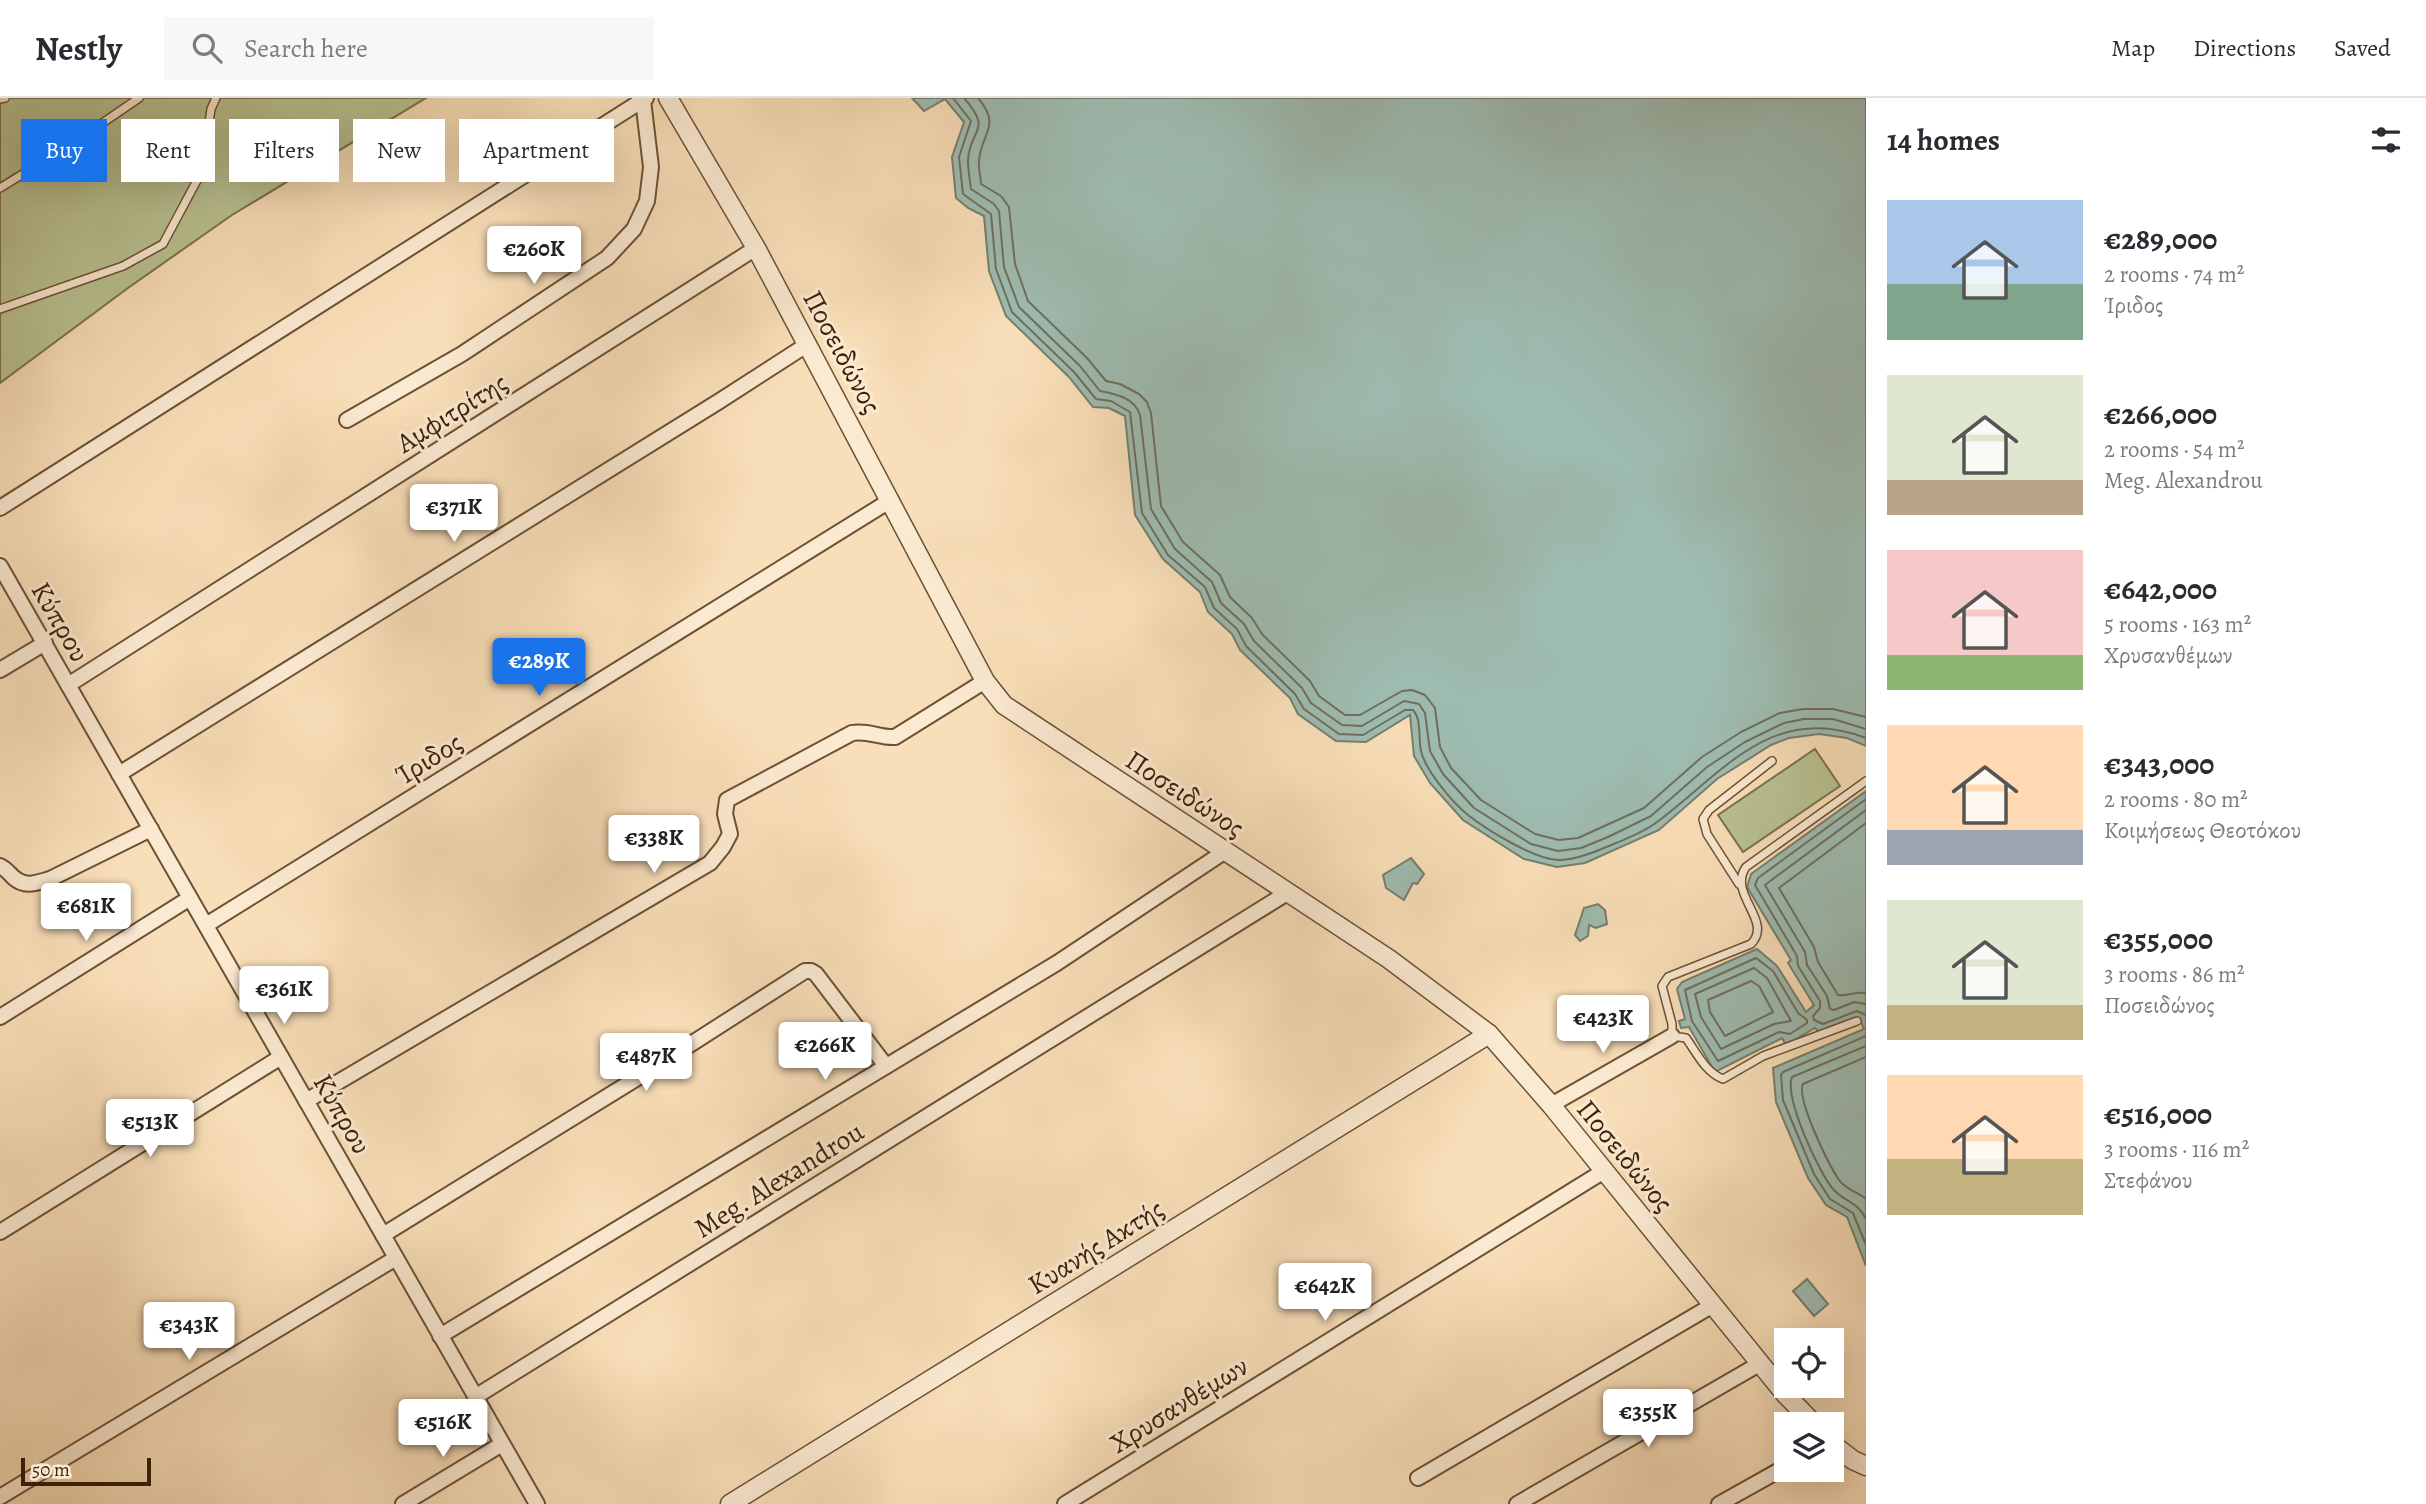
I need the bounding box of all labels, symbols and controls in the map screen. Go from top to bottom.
search box [164,17,654,80]
text: Nestly [35,26,122,71]
icon: search [188,29,226,67]
text: Search here [244,31,368,66]
text: Map [2111,32,2155,64]
text: Directions [2193,32,2296,64]
text: Saved [2334,32,2391,64]
chip: Buy [21,119,107,182]
chip: Rent [121,119,215,182]
chip: Filters [229,119,339,182]
chip: New [353,119,445,182]
chip: Apartment [459,119,614,182]
text: 14 homes [1887,120,2000,160]
icon: filters [2367,121,2405,159]
text: €289,000 [2104,219,2217,259]
pin: €260K [485,226,583,286]
icon: home [1943,228,2027,312]
text: €260K [503,233,565,264]
text: 2 rooms · 74 m² [2104,259,2244,290]
street label: Ποσειδώνος [794,284,890,420]
text: Ίριδος [2104,290,2163,321]
street label: Αμφιτρίτης [388,364,515,463]
text: €266,000 [2104,394,2217,434]
icon: home [1943,403,2027,487]
text: 2 rooms · 54 m² [2104,434,2245,465]
text: Meg. Alexandrou [2104,465,2263,496]
pin: €371K [405,484,503,544]
text: €371K [426,491,482,522]
text: €642,000 [2104,569,2217,609]
street label: Κύπρου [22,575,98,669]
icon: home [1943,578,2027,662]
text: 5 rooms · 163 m² [2104,609,2251,640]
pin: €289K [490,638,588,698]
text: Χρυσανθέμων [2104,640,2232,671]
text: €289K [508,645,570,676]
street label: Ίριδος [388,724,470,794]
street label: Ποσειδώνος [1118,741,1252,847]
text: €343,000 [2104,744,2214,784]
icon: home [1943,753,2027,837]
text: 2 rooms · 80 m² [2104,784,2248,815]
text: Κοιμήσεως Θεοτόκου [2104,815,2301,846]
pin: €338K [605,816,703,875]
text: €338K [624,822,684,853]
pin: €681K [37,884,135,943]
text: €681K [57,890,115,921]
text: €355,000 [2104,919,2213,959]
icon: home [1943,928,2027,1012]
text: 3 rooms · 86 m² [2104,959,2245,990]
pin: €361K [235,967,333,1026]
text: €361K [255,973,313,1004]
text: Ποσειδώνος [2104,990,2215,1021]
pin: €423K [1554,996,1652,1055]
text: €423K [1573,1002,1633,1033]
pin: €266K [776,1023,874,1082]
text: €266K [795,1029,855,1060]
pin: €487K [597,1034,695,1093]
text: €487K [616,1040,676,1071]
street label: Κύπρου [304,1067,380,1161]
street label: Ποσειδώνος [1568,1092,1682,1220]
text: €516,000 [2104,1094,2212,1134]
pin: €513K [101,1100,199,1159]
icon: home [1943,1103,2027,1187]
text: €513K [122,1106,178,1137]
street label: Meg. Alexandrou [687,1112,872,1247]
text: 3 rooms · 116 m² [2104,1134,2249,1165]
text: Στεφάνου [2104,1165,2192,1196]
street label: Κυανής Ακτής [1021,1190,1171,1304]
pin: €642K [1276,1264,1374,1323]
text: €642K [1295,1270,1355,1301]
pin: €343K [140,1302,238,1362]
text: €343K [160,1309,218,1340]
map controls [1774,1328,1844,1482]
button: locate [1774,1328,1844,1398]
street label: Χρυσανθέμων [1103,1347,1255,1463]
pin: €355K [1599,1390,1697,1449]
text: €355K [1619,1396,1677,1427]
pin: €516K [394,1400,492,1459]
text: €516K [414,1406,472,1437]
button: layers [1774,1412,1844,1482]
scale bar [21,1455,150,1487]
text: 50 m [32,1457,70,1483]

